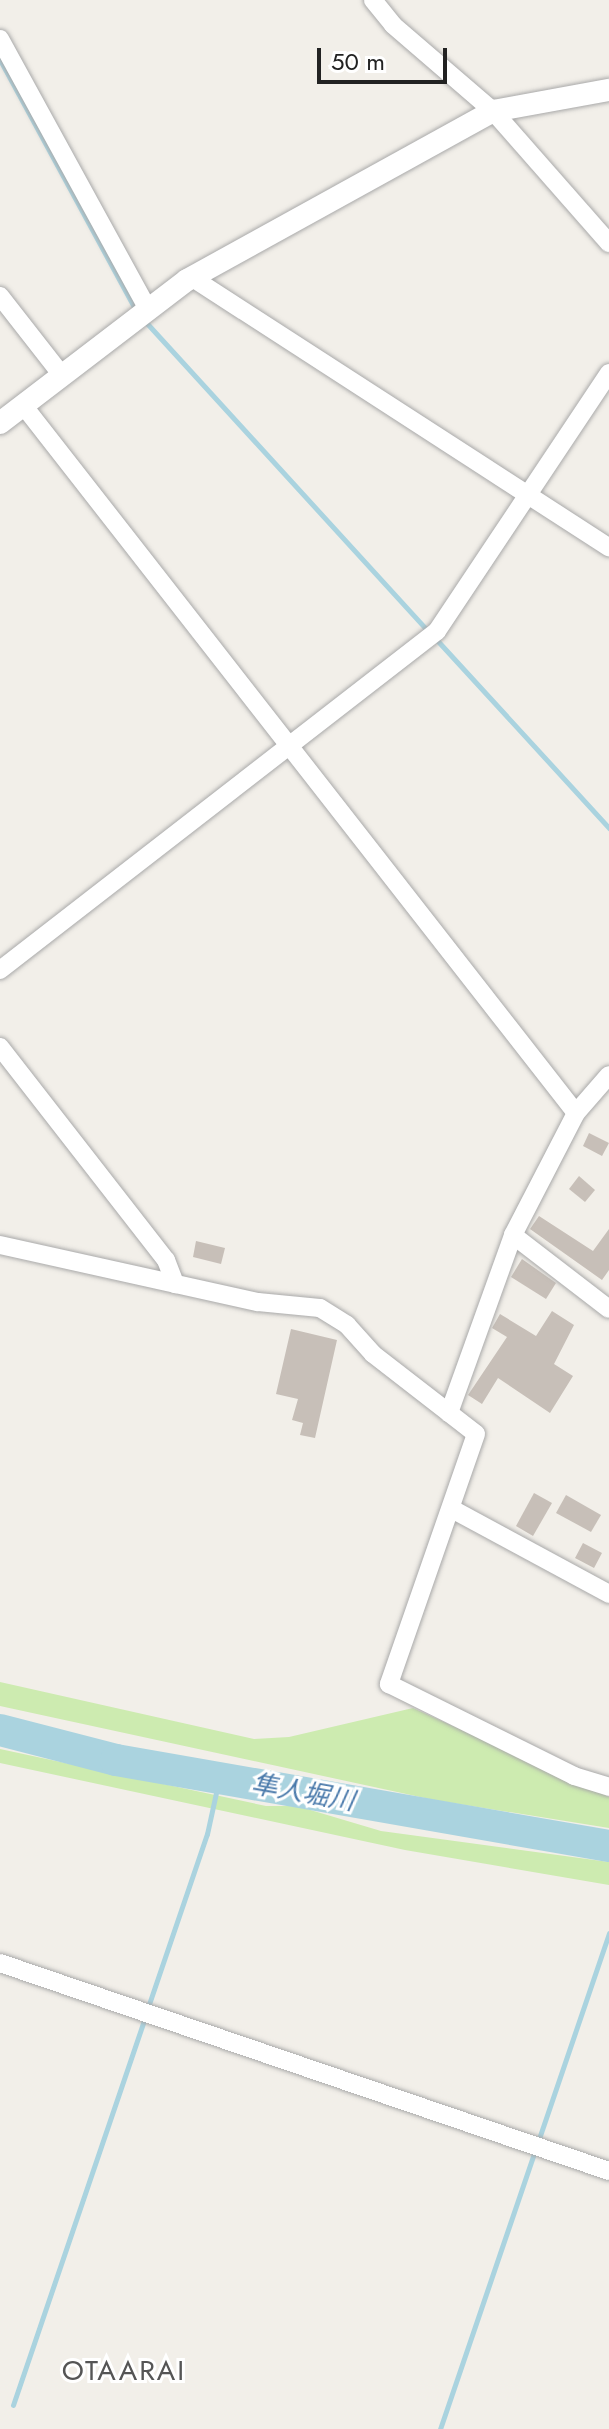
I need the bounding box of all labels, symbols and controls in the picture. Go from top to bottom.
scale bar [321,32,451,82]
text: 50 m [331,44,385,79]
water label: 隼人堀川 [249,1769,357,1817]
district label: OTAARAI [62,2354,186,2388]

